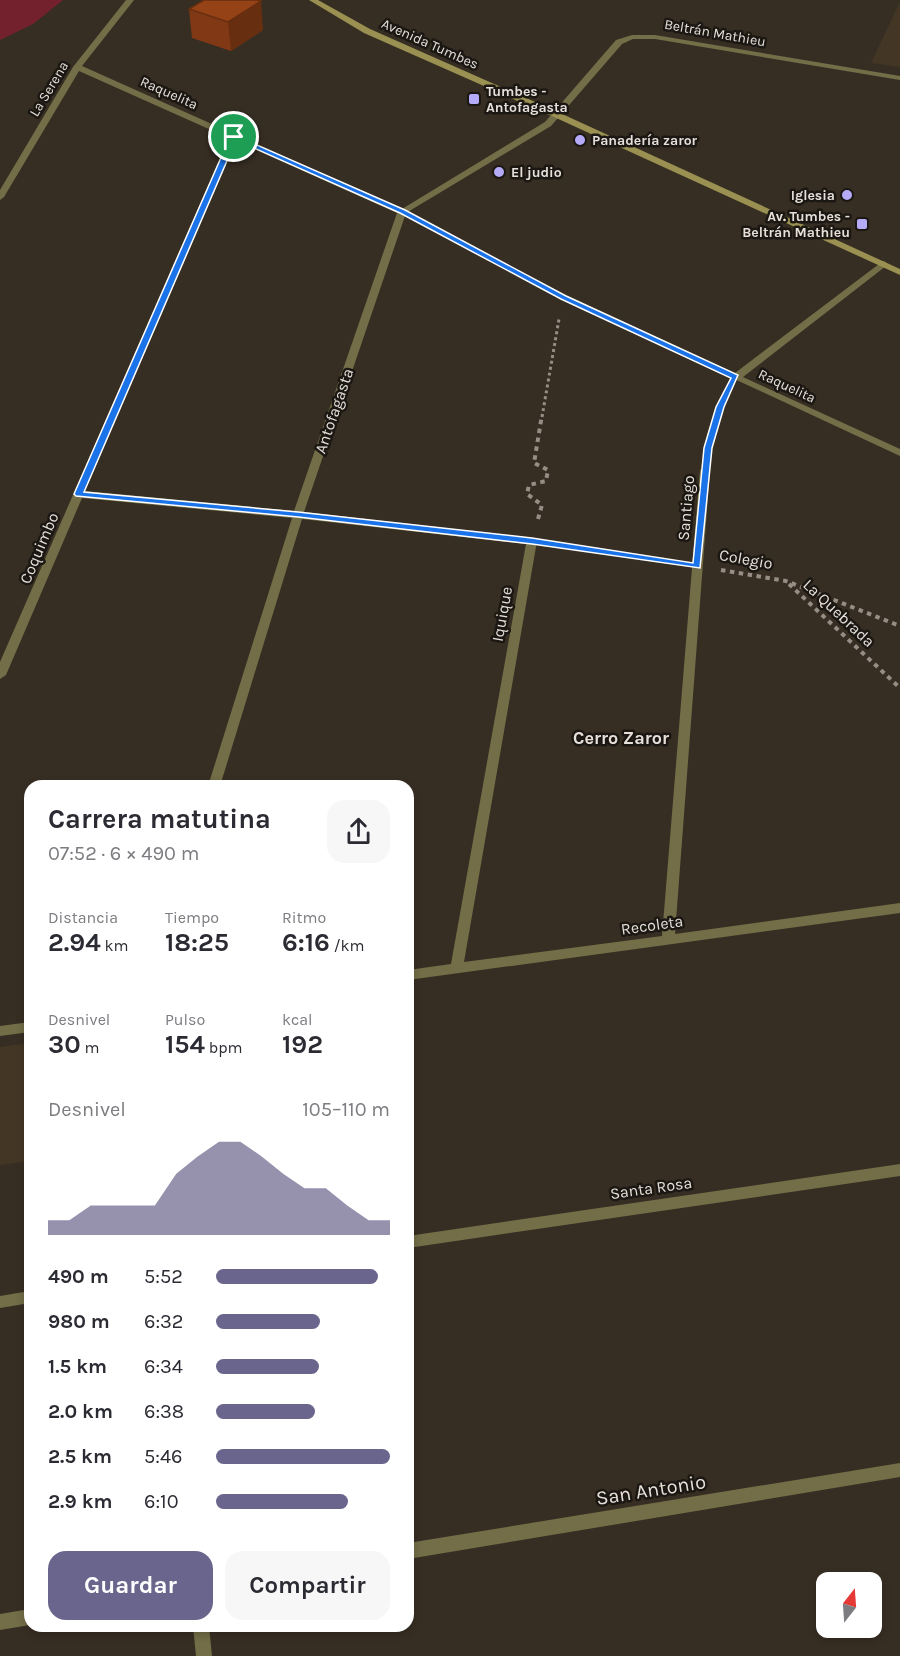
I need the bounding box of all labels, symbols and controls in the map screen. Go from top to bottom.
street label: Avenida Tumbes [379,15,481,73]
street label: Beltrán Mathieu [663,16,767,50]
street label: La Serena [26,58,72,120]
street label: Raquelita [138,73,200,113]
place label: Tumbes - Antofagasta [486,83,568,116]
marker: Tumbes - Antofagasta [467,92,481,106]
pin [208,111,259,162]
icon: arrive [217,120,250,153]
place label: Panadería zaror [592,132,698,149]
marker: Panadería zaror [573,133,587,147]
place label: El judio [511,164,562,181]
marker: El judio [492,165,506,179]
place label: Iglesia [791,187,835,204]
marker: Iglesia [840,188,854,202]
place label: Av. Tumbes - Beltrán Mathieu [742,208,850,241]
marker: Av. Tumbes - Beltrán Mathieu [855,217,869,231]
street label: Raquelita [756,365,818,407]
street label: Antofagasta [311,366,357,456]
street label: Santiago [674,475,698,541]
street label: Coquimbo [15,510,63,586]
street label: Colegio [718,545,774,573]
street label: La Quebrada [799,575,879,651]
street label: Iquique [488,585,516,643]
district label: Cerro Zaror [573,727,669,749]
button: share [327,800,390,863]
text: Carrera matutina [48,803,271,835]
text: 07:52 · 6 × 490 m [48,842,199,865]
text: Distancia [48,908,118,927]
text: Tiempo [165,908,219,927]
text: Ritmo [282,908,326,927]
street label: Recoleta [620,911,684,939]
text: 2.94 [48,927,101,958]
text: 18:25 [165,927,229,958]
text: 6:16 [282,927,330,958]
text: km [101,936,128,955]
text: /km [330,936,365,955]
text: Desnivel [48,1010,110,1029]
text: Pulso [165,1010,205,1029]
text: kcal [282,1010,313,1029]
text: 30 [48,1029,81,1060]
text: 154 [165,1029,205,1060]
text: 192 [282,1029,323,1060]
text: m [81,1038,99,1057]
text: bpm [205,1038,242,1057]
text: Desnivel [48,1098,126,1121]
text: 105–110 m [302,1098,390,1121]
street label: Santa Rosa [609,1173,693,1203]
text: 490 m [48,1265,109,1288]
text: 5:52 [144,1265,183,1288]
text: 980 m [48,1310,110,1333]
text: 6:32 [144,1310,183,1333]
text: 1.5 km [48,1355,107,1378]
text: 6:34 [144,1355,183,1378]
text: 2.0 km [48,1400,113,1423]
text: 6:38 [144,1400,184,1423]
text: 2.5 km [48,1445,112,1468]
text: 5:46 [144,1445,183,1468]
street label: San Antonio [594,1470,708,1510]
text: 2.9 km [48,1490,112,1513]
text: 6:10 [144,1490,179,1513]
button: Guardar [48,1551,213,1620]
button: Compartir [225,1551,390,1620]
north arrow [816,1572,882,1638]
map controls [816,1572,882,1638]

